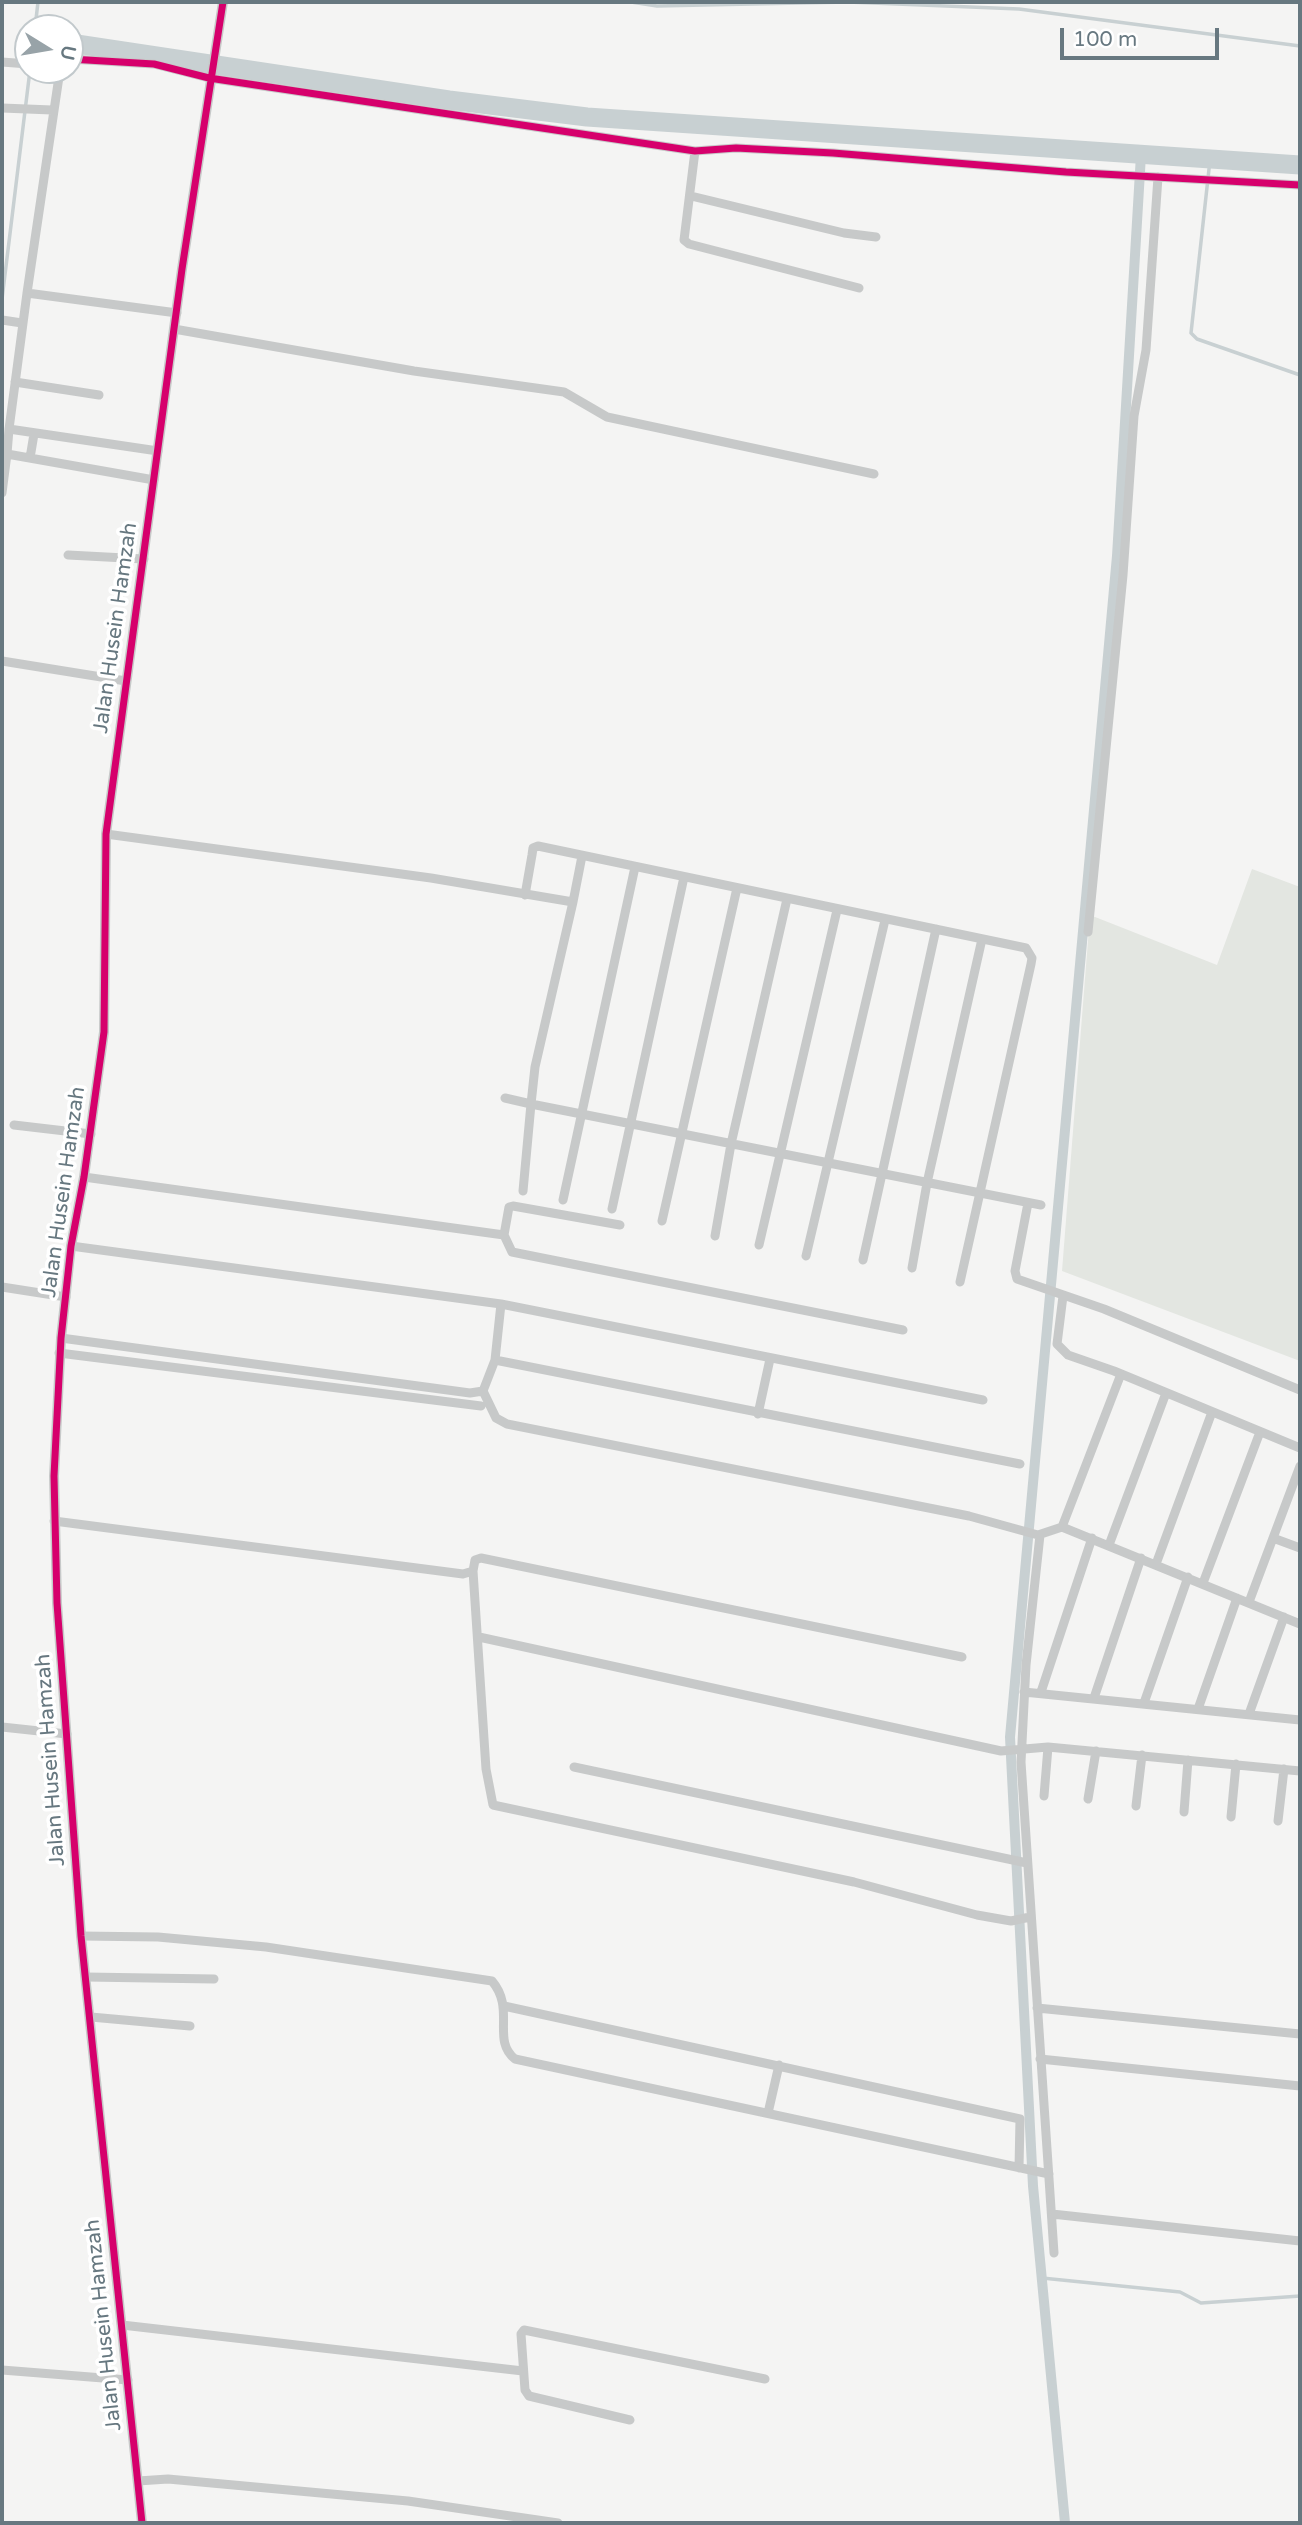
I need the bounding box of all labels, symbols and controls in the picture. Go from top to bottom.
north arrow [14,14,84,84]
scale bar [1064,14,1223,58]
text: 100 m [1073,27,1137,52]
text: U [55,43,80,62]
street label: Jalan Husein Hamzah [89,521,143,735]
street label: Jalan Husein Hamzah [37,1085,91,1299]
street label: Jalan Husein Hamzah [31,1653,71,1867]
street label: Jalan Husein Hamzah [80,2218,128,2432]

